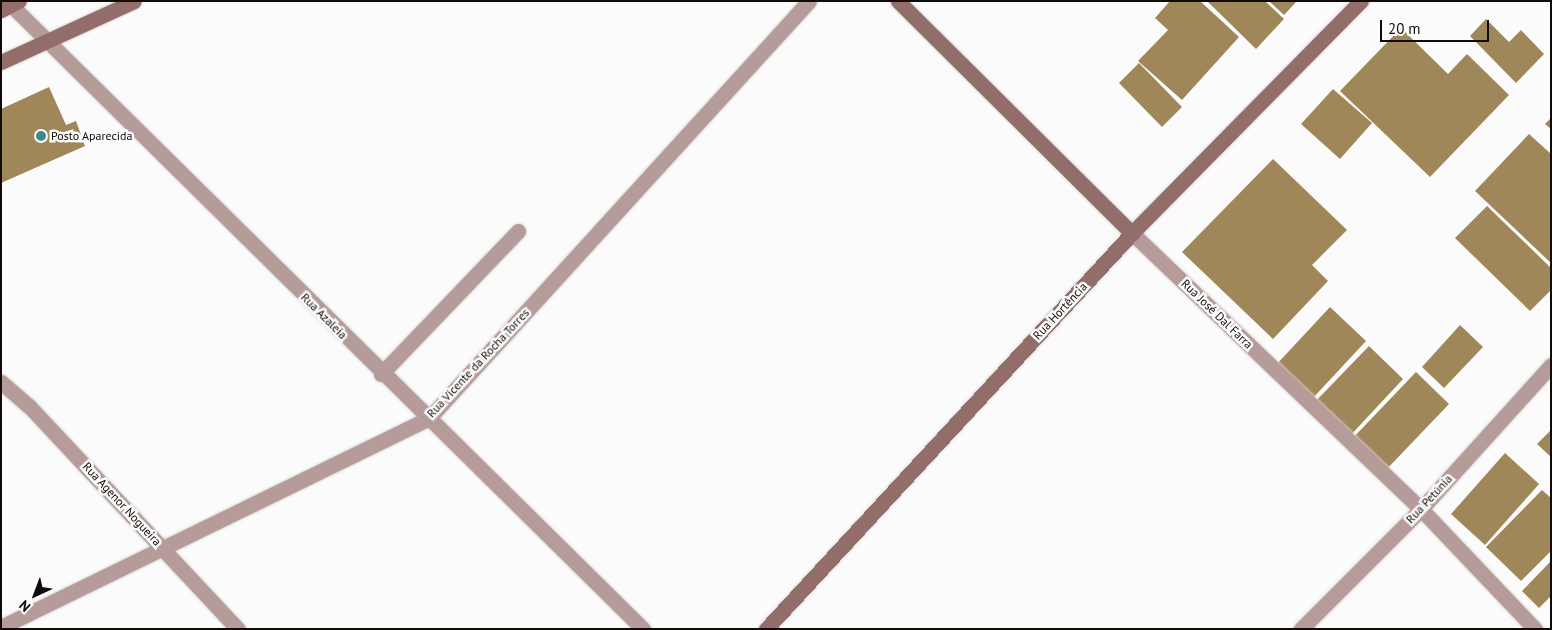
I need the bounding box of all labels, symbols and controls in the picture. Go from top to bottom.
scale bar [1382,10,1491,42]
text: 20 m [1388,19,1421,38]
place label: Posto Aparecida [51,129,133,143]
marker: Posto Aparecida [35,130,47,142]
street label: Rua José Dal Farra [1178,276,1256,352]
street label: Rua Hortência [1030,279,1090,343]
street label: Rua Azaleia [298,290,350,342]
street label: Rua Vicente da Rocha Torres [424,305,532,421]
street label: Rua Agenor Nogueira [80,459,164,549]
street label: Rua Petúnia [1403,472,1455,526]
north arrow [10,570,60,620]
text: N [15,596,34,616]

